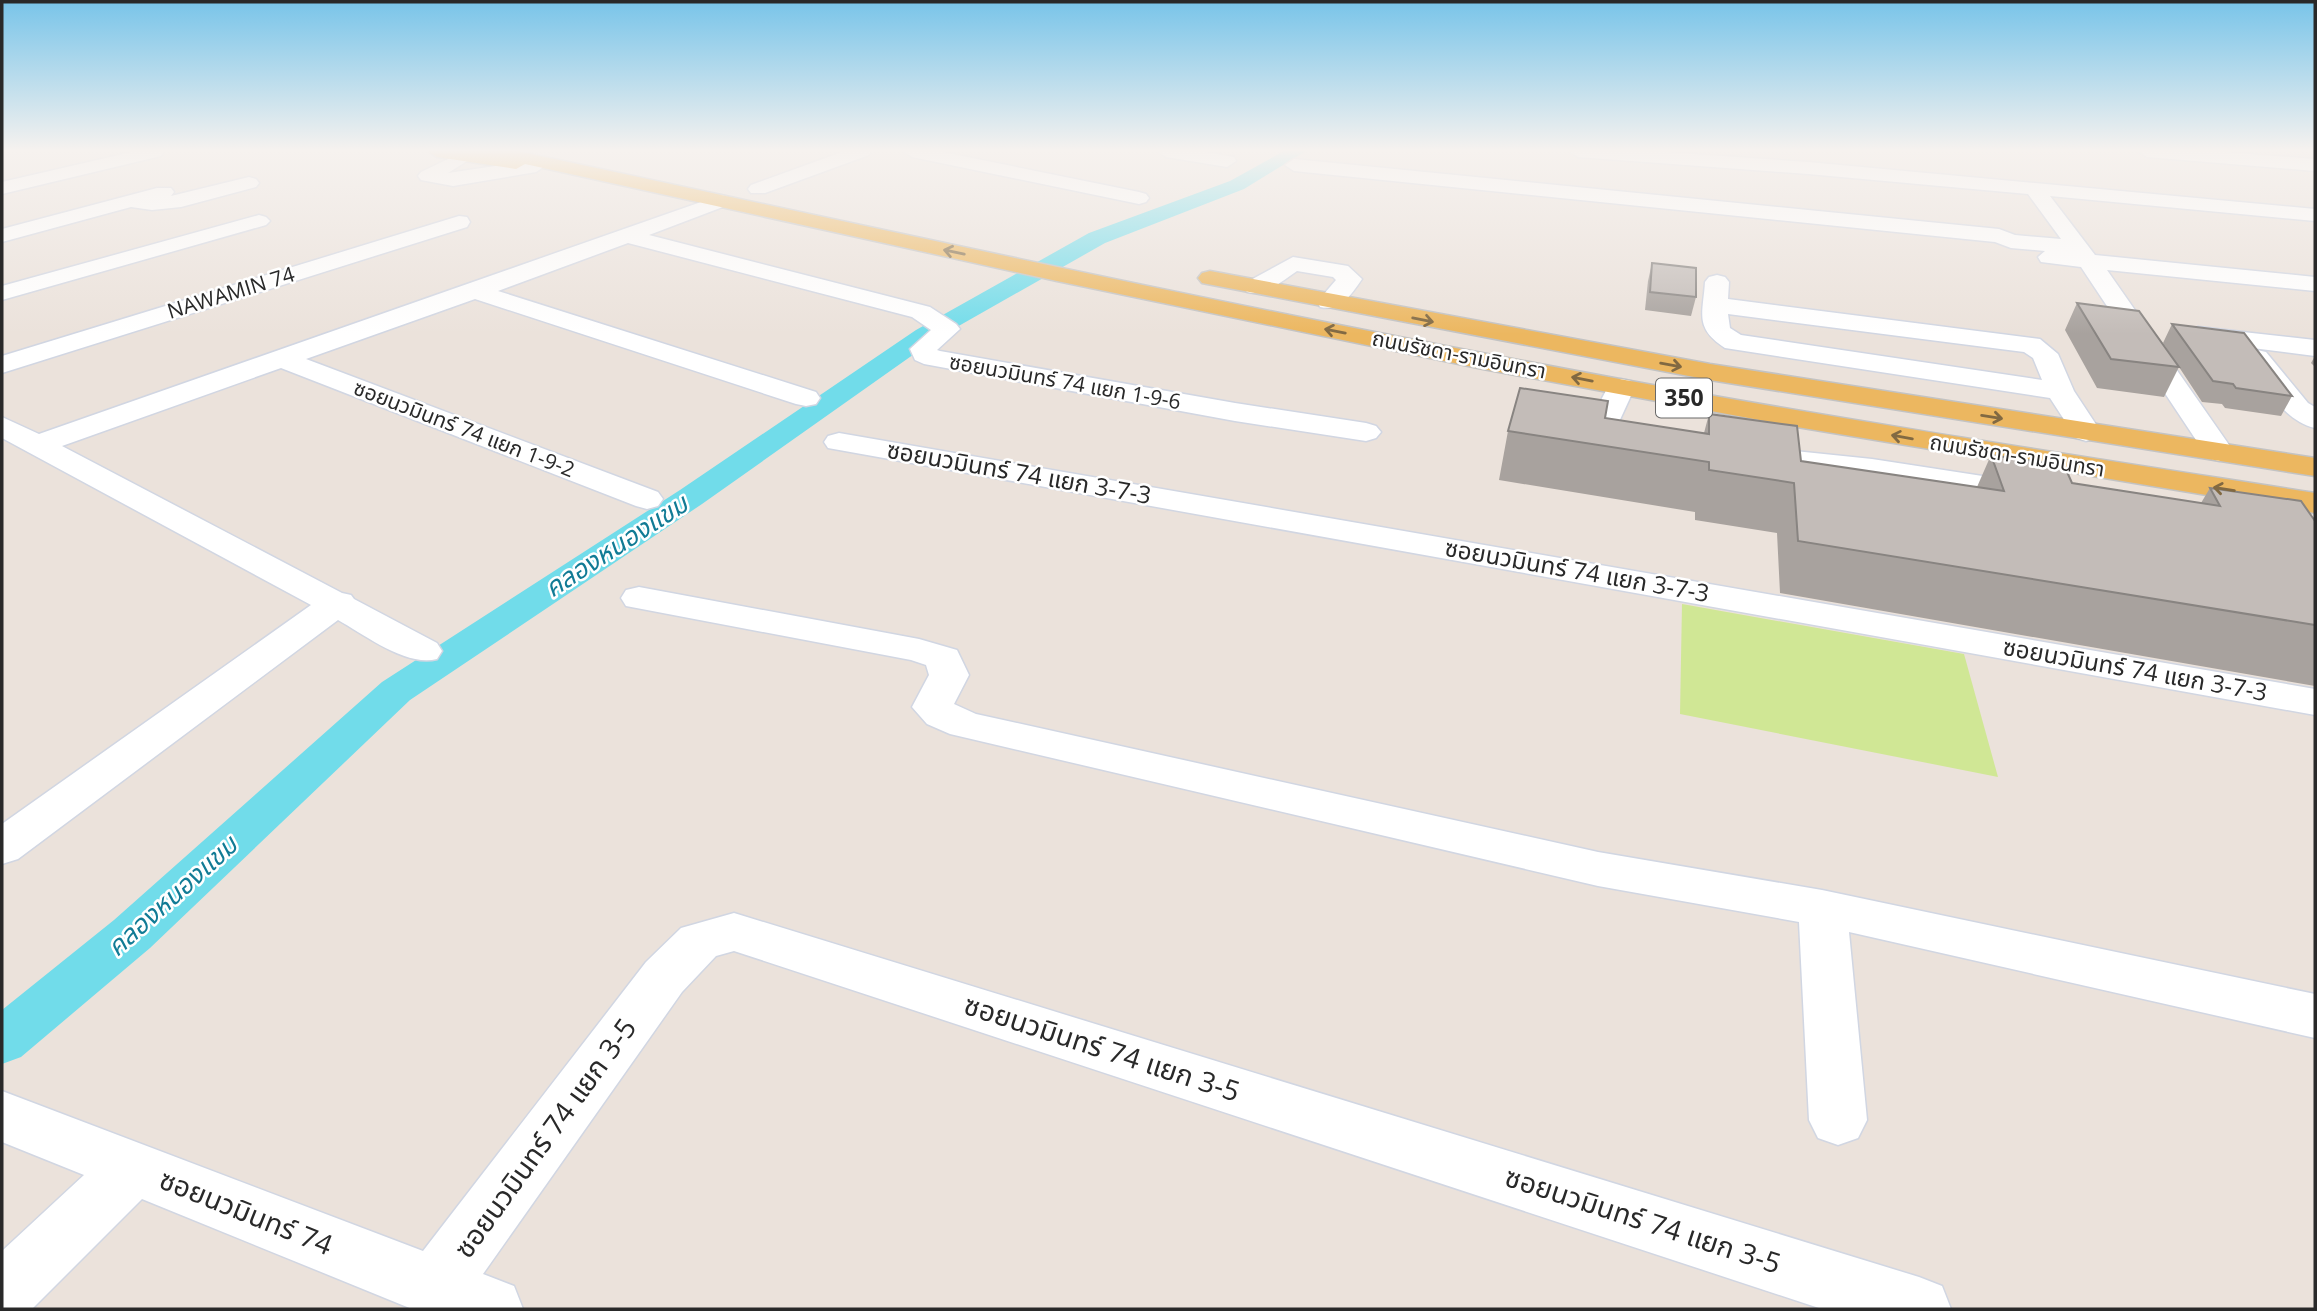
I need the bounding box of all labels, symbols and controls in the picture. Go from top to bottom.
one-way arrow [943,245,966,259]
street label: NAWAMIN 74 [164,259,298,325]
one-way arrow [1411,313,1434,327]
one-way arrow [1324,323,1347,337]
street label: ถนนรัชดา-รามอินทรา [1370,323,1549,385]
street label: ซอยนวมินทร์ 74 แยก 1-9-6 [947,347,1183,415]
one-way arrow [1659,359,1682,372]
one-way arrow [1571,372,1594,386]
street label: ซอยนวมินทร์ 74 แยก 1-9-2 [350,373,579,483]
road number: 350 [1656,378,1712,418]
one-way arrow [1980,411,2003,424]
street label: ถนนรัชดา-รามอินทรา [1928,427,2107,483]
one-way arrow [1891,430,1914,443]
street label: ซอยนวมินทร์ 74 แยก 3-7-3 [884,432,1154,511]
one-way arrow [2213,482,2236,495]
water label: คลองหนองแขม [537,484,696,605]
street label: ซอยนวมินทร์ 74 แยก 3-7-3 [1442,530,1712,609]
street label: ซอยนวมินทร์ 74 แยก 3-7-3 [2000,629,2270,708]
water label: คลองหนองแขม [98,826,246,964]
street label: ซอยนวมินทร์ 74 แยก 3-5 [960,985,1245,1110]
street label: ซอยนวมินทร์ 74 แยก 3-5 [444,1010,644,1265]
street label: ซอยนวมินทร์ 74 แยก 3-5 [1501,1157,1786,1282]
street label: ซอยนวมินทร์ 74 [154,1159,339,1263]

